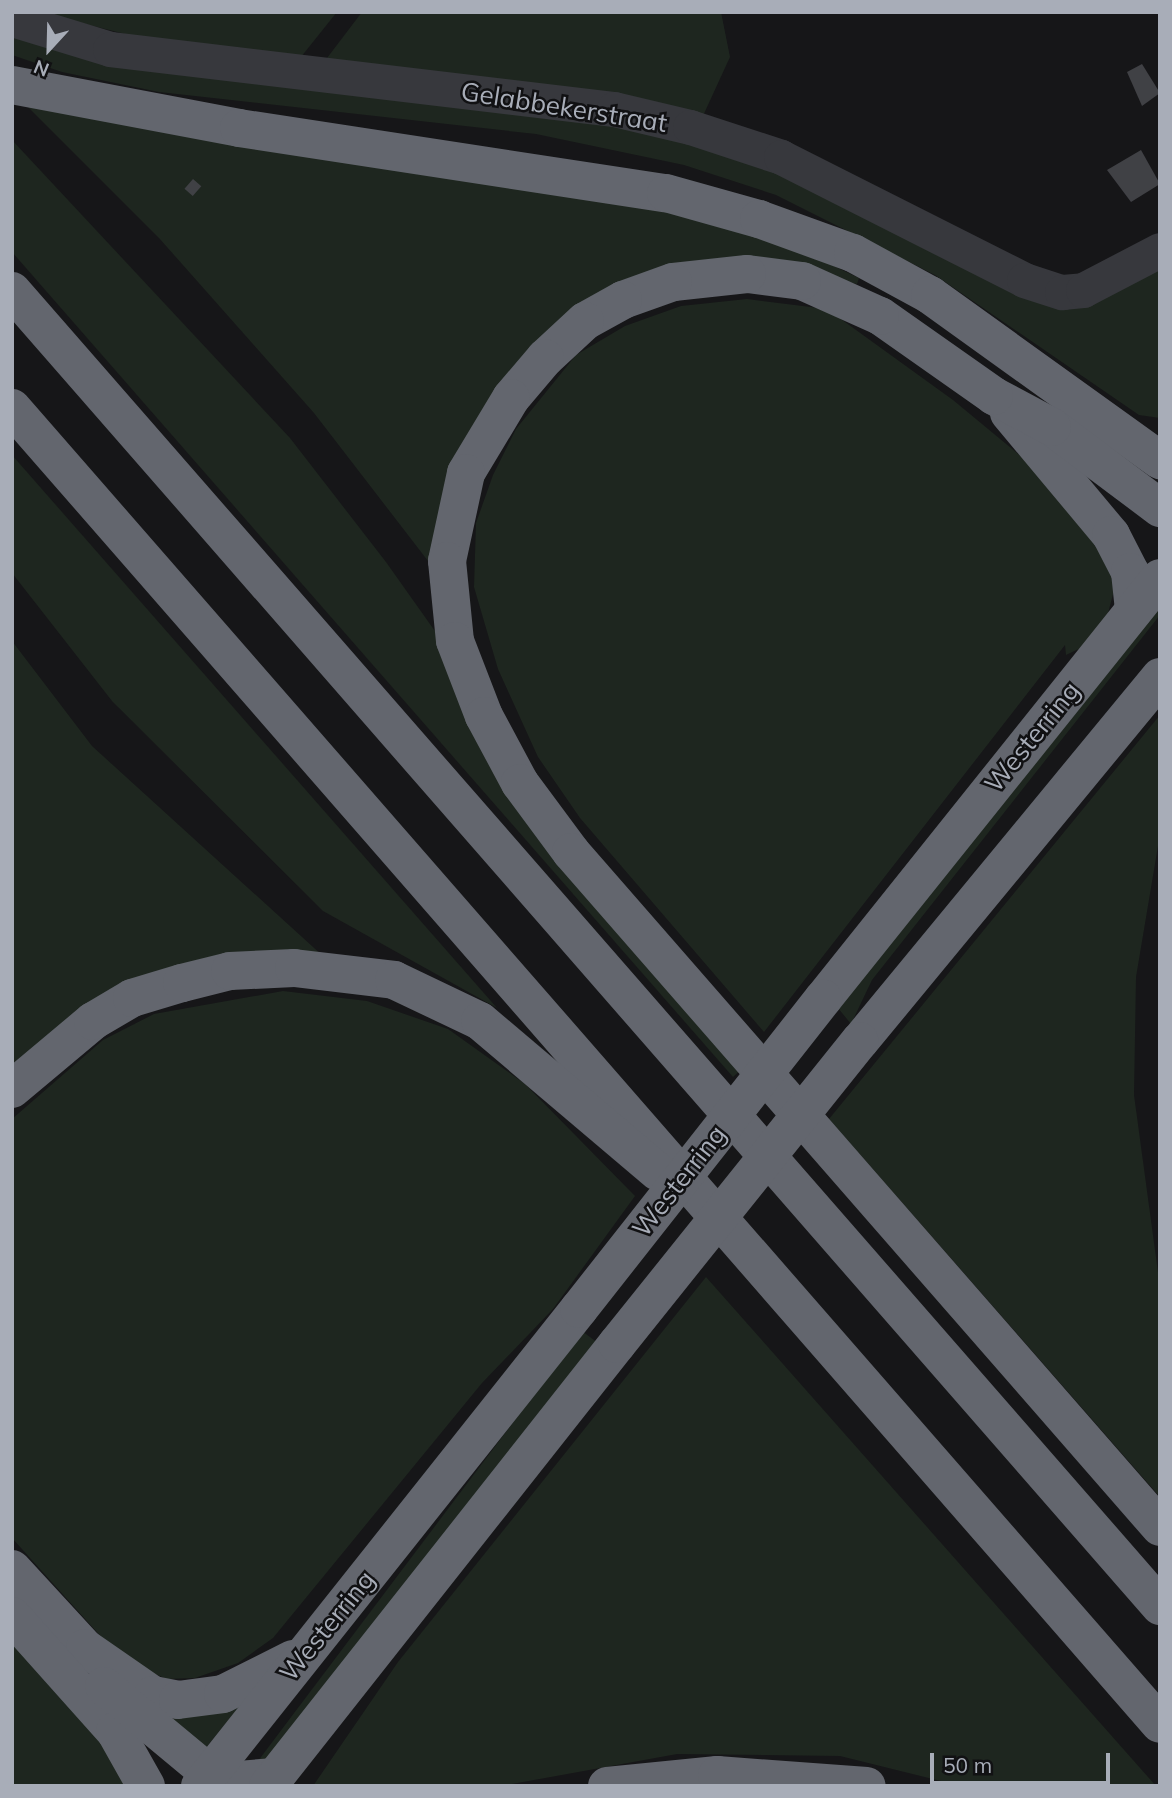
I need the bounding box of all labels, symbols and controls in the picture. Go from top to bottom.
north arrow [14,14,84,84]
text: N [30,55,52,82]
street label: Gelabbekerstraat [459,75,669,139]
street label: Westerring [978,675,1086,799]
street label: Westerring [626,1119,732,1243]
street label: Westerring [273,1564,381,1688]
scale bar [934,1738,1114,1782]
text: 50 m [943,1752,992,1778]

